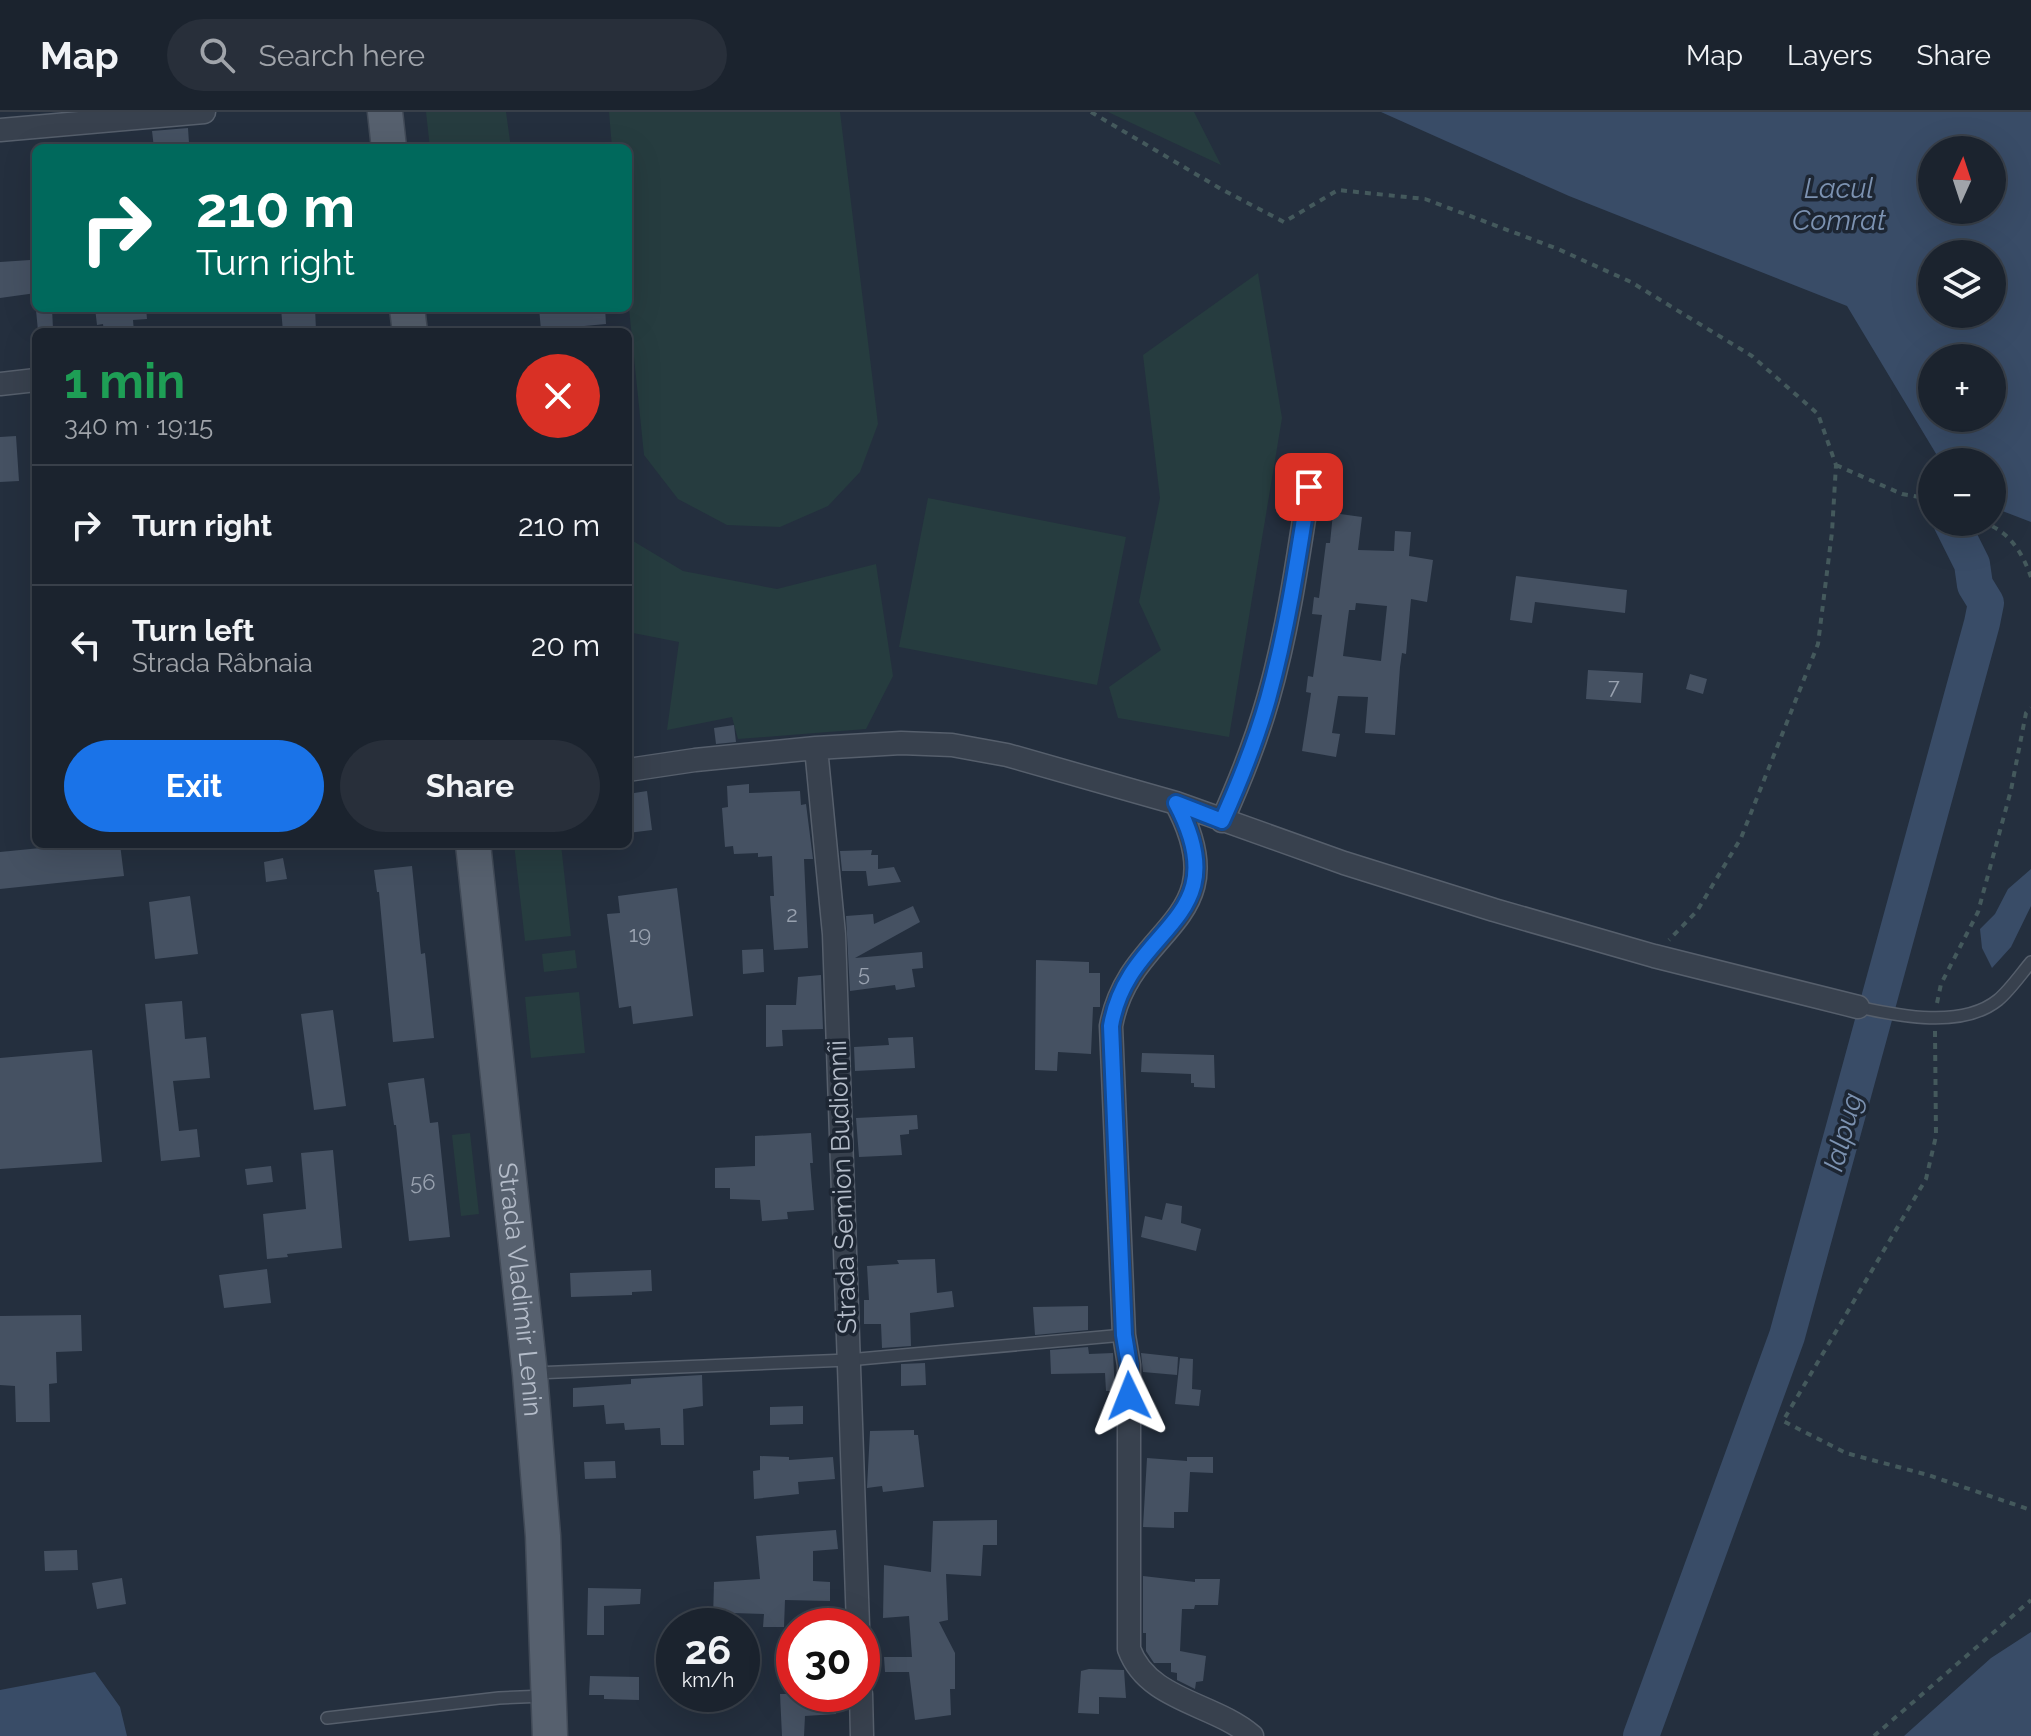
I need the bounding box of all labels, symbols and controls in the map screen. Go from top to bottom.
search box [167,19,727,91]
text: Map [40,33,119,78]
icon: search [195,33,239,77]
text: Search here [259,38,425,73]
text: Map [1686,39,1743,72]
text: Layers [1787,39,1873,72]
text: Share [1917,39,1991,72]
north arrow [1918,136,2006,224]
map controls [1918,136,2006,536]
water label: Lacul Comrat [1792,172,1887,237]
text: 210 m [196,174,355,240]
icon: right [64,176,168,280]
button: layers [1918,240,2006,328]
text: Turn right [196,241,355,283]
button: + [1918,344,2006,432]
text: 1 min [64,353,185,409]
button: close [516,354,600,438]
text: 340 m · 19:15 [64,411,213,441]
button: − [1918,448,2006,536]
pin [1275,453,1343,521]
icon: arrive [1287,465,1331,509]
icon: right [64,503,108,547]
text: Turn right [132,508,272,543]
text: 210 m [518,508,600,543]
text: Turn left [132,613,254,648]
icon: left [64,623,108,667]
text: 20 m [531,628,600,663]
text: Strada Râbnaia [132,648,313,678]
house number: 7 [1608,673,1620,699]
button: Exit [64,740,324,832]
button: Share [340,740,600,832]
house number: 2 [786,901,798,927]
house number: 19 [629,921,651,947]
house number: 5 [858,960,870,986]
street label: Strada Semion Budionnîi [822,1040,862,1334]
water label: Ialpug [1817,1089,1869,1175]
street label: Strada Vladimir Lenin [492,1161,548,1418]
house number: 56 [410,1169,436,1195]
position arrow [1087,1354,1171,1438]
speed limit sign: 30 [776,1608,880,1712]
text: 26 [685,1626,731,1673]
text: km/h [682,1668,734,1692]

